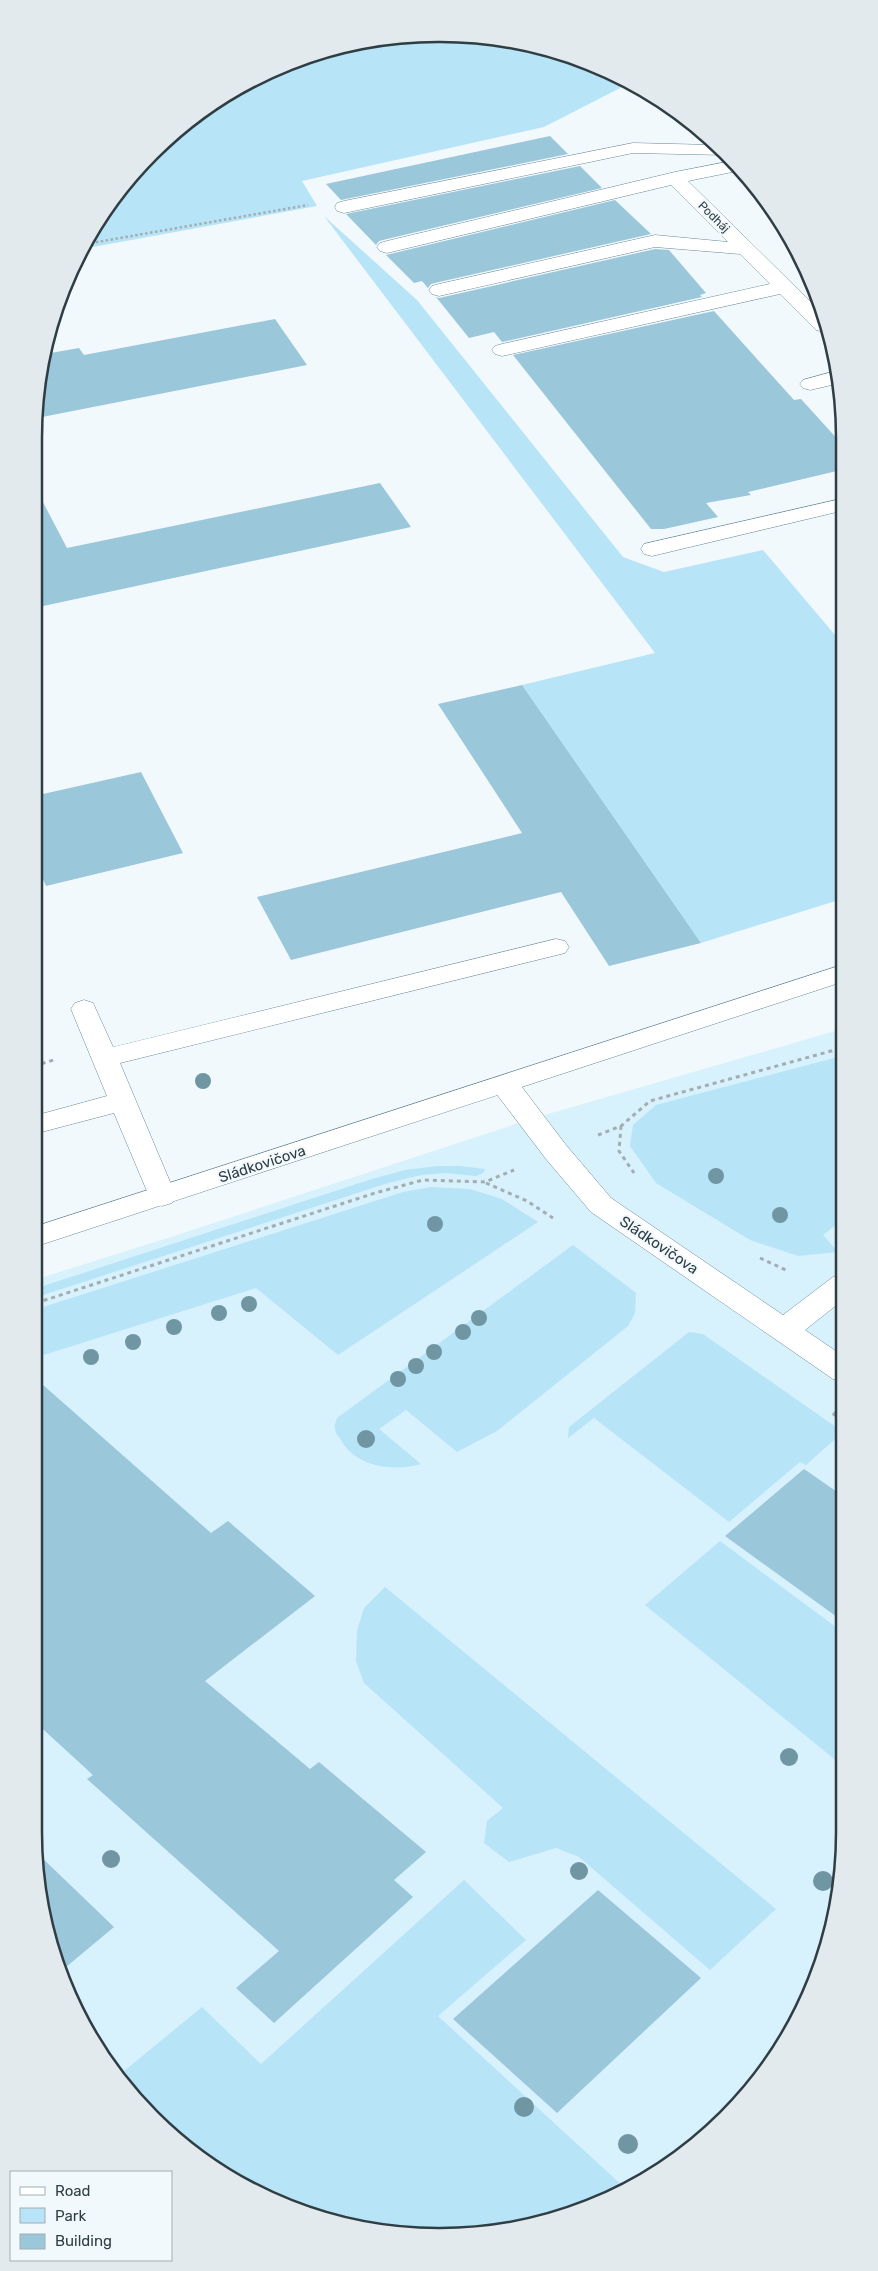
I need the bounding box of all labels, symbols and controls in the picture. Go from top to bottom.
street label: Podháj [695,198,733,236]
street label: Sládkovičova [216,1141,308,1187]
street label: Sládkovičova [616,1212,702,1278]
legend [10,2171,172,2261]
text: Road [55,2182,91,2200]
text: Park [55,2207,86,2225]
text: Building [55,2232,112,2250]

